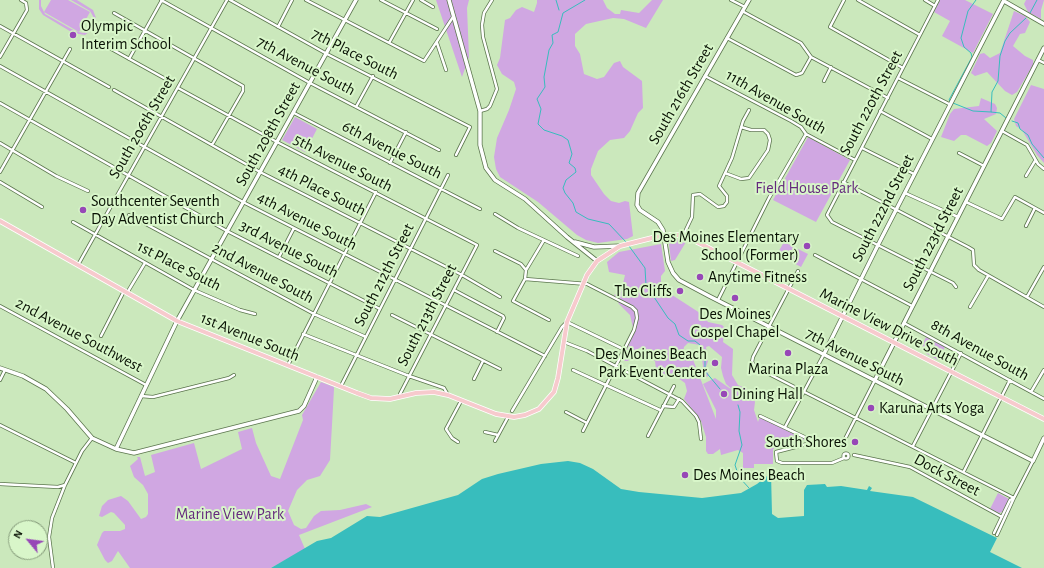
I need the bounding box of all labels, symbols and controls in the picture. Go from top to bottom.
place label: Olympic Interim School [81,16,171,54]
street label: 7th Place South [308,24,402,84]
marker: Olympic Interim School [68,30,78,40]
street label: 7th Avenue South [254,32,358,100]
street label: South 216th Street [644,40,718,148]
street label: South 220th Street [835,47,907,159]
street label: 11th Avenue South [722,65,830,139]
street label: South 206th Street [105,72,179,182]
street label: South 208th Street [231,78,305,190]
street label: 6th Avenue South [339,117,445,183]
street label: 5th Avenue South [290,130,396,196]
street label: South 222nd Street [848,151,918,265]
street label: 4th Place South [275,160,369,220]
park label: Field House Park [755,178,859,198]
street label: South 223rd Street [899,184,967,294]
street label: 4th Avenue South [254,188,360,254]
place label: Southcenter Seventh Day Adventist Church [91,191,224,229]
marker: Southcenter Seventh Day Adventist Church [78,205,88,215]
street label: 3rd Avenue South [236,216,342,282]
street label: South 212th Street [350,220,418,330]
place label: Des Moines Elementary School (Former) [653,227,799,265]
street label: 1st Place South [134,237,224,295]
street label: 2nd Avenue South [209,238,317,308]
marker: Des Moines Elementary School (Former) [802,241,812,251]
street label: South 213th Street [393,261,461,369]
place label: Anytime Fitness [708,267,807,287]
marker: Anytime Fitness [695,272,705,282]
place label: The Cliffs [614,281,672,301]
street label: Marine View Drive South [816,284,962,370]
marker: The Cliffs [675,286,685,296]
street label: 2nd Avenue Southwest [12,293,146,377]
marker: Des Moines Gospel Chapel [730,293,740,303]
place label: Des Moines Gospel Chapel [691,304,779,342]
street label: 1st Avenue South [198,308,302,366]
street label: 8th Avenue South [927,315,1033,385]
street label: 7th Avenue South [802,324,908,390]
place label: Des Moines Beach Park Event Center [595,344,707,382]
marker: Marina Plaza [783,348,793,358]
marker: Des Moines Beach Park Event Center [710,358,720,368]
place label: Marina Plaza [748,359,828,379]
place label: Dining Hall [732,384,803,404]
marker: Dining Hall [719,389,729,399]
place label: Karuna Arts Yoga [879,398,984,418]
marker: Karuna Arts Yoga [866,403,876,413]
place label: South Shores [766,432,847,452]
marker: South Shores [850,437,860,447]
street label: Dock Street [911,450,983,500]
place label: Des Moines Beach [693,465,805,485]
marker: Des Moines Beach [680,470,690,480]
park label: Marine View Park [176,504,284,524]
north arrow [8,520,48,560]
text: N [11,528,25,540]

